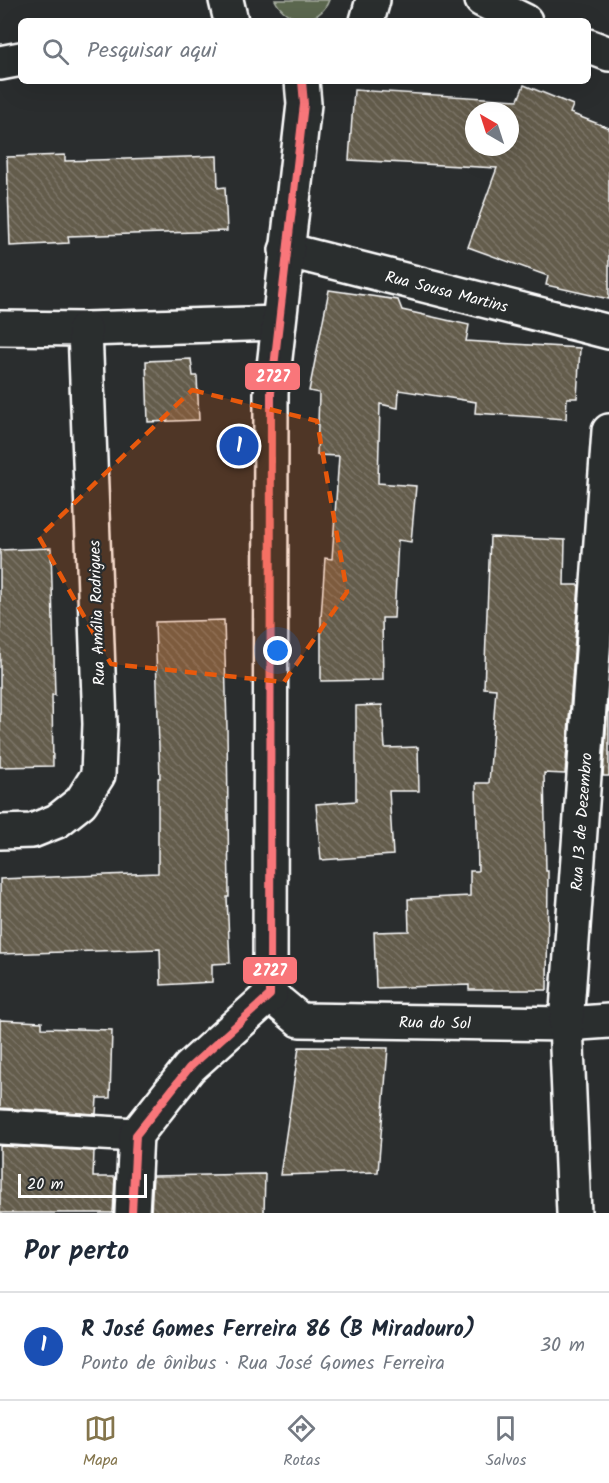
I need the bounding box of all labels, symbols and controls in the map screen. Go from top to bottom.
search box [18,18,591,84]
text: Pesquisar aqui [87,34,217,69]
icon: search [39,35,72,68]
north arrow [465,102,519,156]
street label: Rua Sousa Martins [382,265,511,320]
line badge: 2727 [244,362,301,391]
text: 2727 [256,365,290,390]
pin: 1 [220,424,258,468]
street label: Rua Amália Rodrigues [82,540,113,686]
your location [263,636,292,665]
street label: Rua 13 de Dezembro [565,752,600,892]
line badge: 2727 [242,956,298,985]
text: 2727 [253,959,287,984]
street label: Rua do Sol [399,1010,471,1037]
scale bar [18,1171,147,1198]
text: 20 m [27,1172,63,1197]
text: Por perto [24,1231,129,1273]
text: R José Gomes Ferreira 86 (B Miradouro) [81,1313,475,1348]
text: 1 [40,1330,47,1362]
text: 30 m [540,1330,585,1362]
text: Ponto de ônibus · Rua José Gomes Ferreira [81,1348,445,1380]
tab: Mapa [83,1412,118,1473]
tab: Rotas [283,1412,320,1473]
tab: Salvos [486,1412,526,1473]

